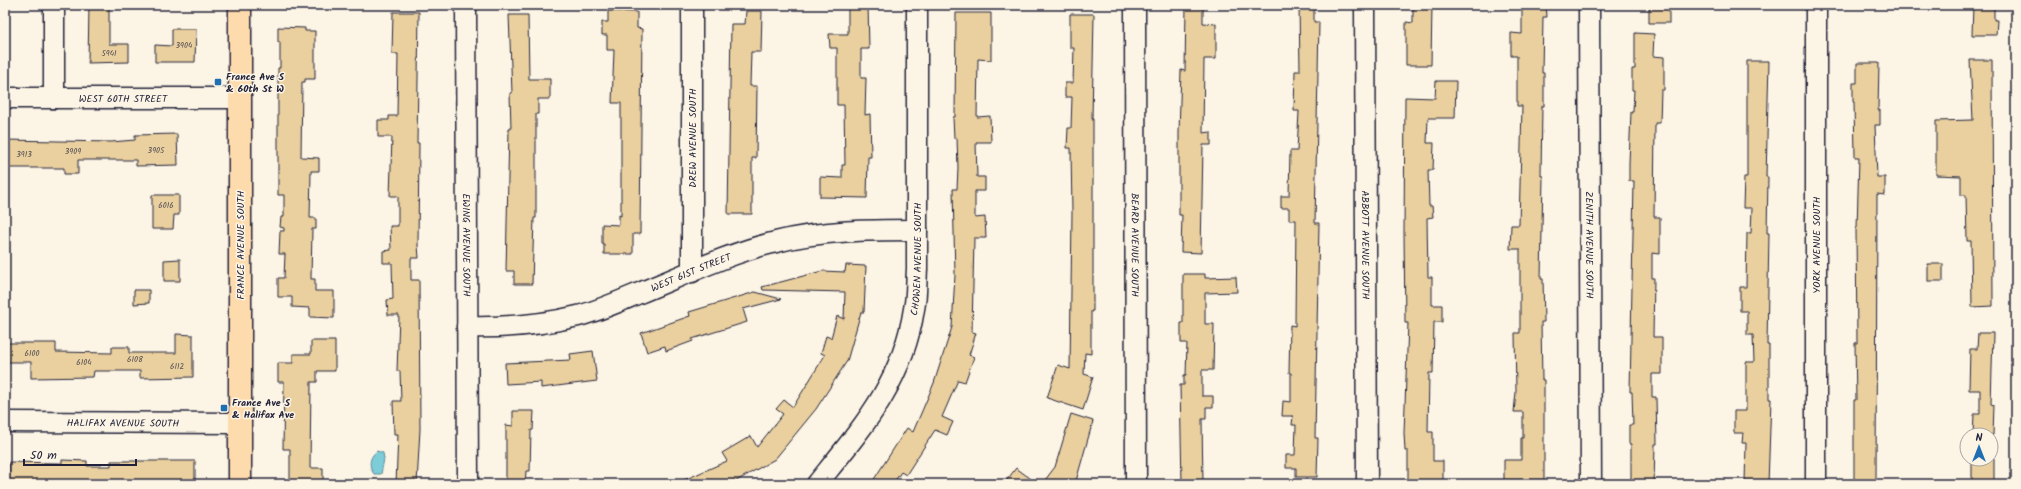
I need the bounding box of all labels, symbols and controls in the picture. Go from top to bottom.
house number: 3904 [176,39,193,52]
house number: 5941 [101,47,117,60]
place label: France Ave S & 60th St W [226,69,285,97]
marker: France Ave S & 60th St W [213,77,223,87]
street label: DREW AVENUE SOUTH [685,88,701,188]
street label: WEST 60TH STREET [79,91,169,107]
house number: 3905 [148,144,165,157]
house number: 3909 [65,145,81,158]
house number: 3913 [16,148,32,161]
street label: FRANCE AVENUE SOUTH [233,190,249,300]
street label: ABBOTT AVENUE SOUTH [1357,190,1373,300]
street label: ZENITH AVENUE SOUTH [1581,191,1597,299]
street label: EWING AVENUE SOUTH [458,193,474,297]
street label: BEARD AVENUE SOUTH [1126,193,1143,297]
street label: YORK AVENUE SOUTH [1809,196,1825,293]
house number: 6016 [158,199,174,212]
street label: CHOWEN AVENUE SOUTH [906,202,926,317]
street label: WEST 61ST STREET [648,249,735,297]
house number: 6100 [25,347,39,360]
house number: 6108 [127,353,143,366]
house number: 6104 [76,356,92,369]
house number: 6112 [170,360,184,373]
place label: France Ave S & Halifax Ave [232,395,294,423]
marker: France Ave S & Halifax Ave [219,403,229,413]
street label: HALIFAX AVENUE SOUTH [67,415,180,432]
north arrow [1959,427,1999,467]
text: N [1976,429,1983,447]
scale bar [24,441,136,467]
text: 50 m [30,446,57,465]

